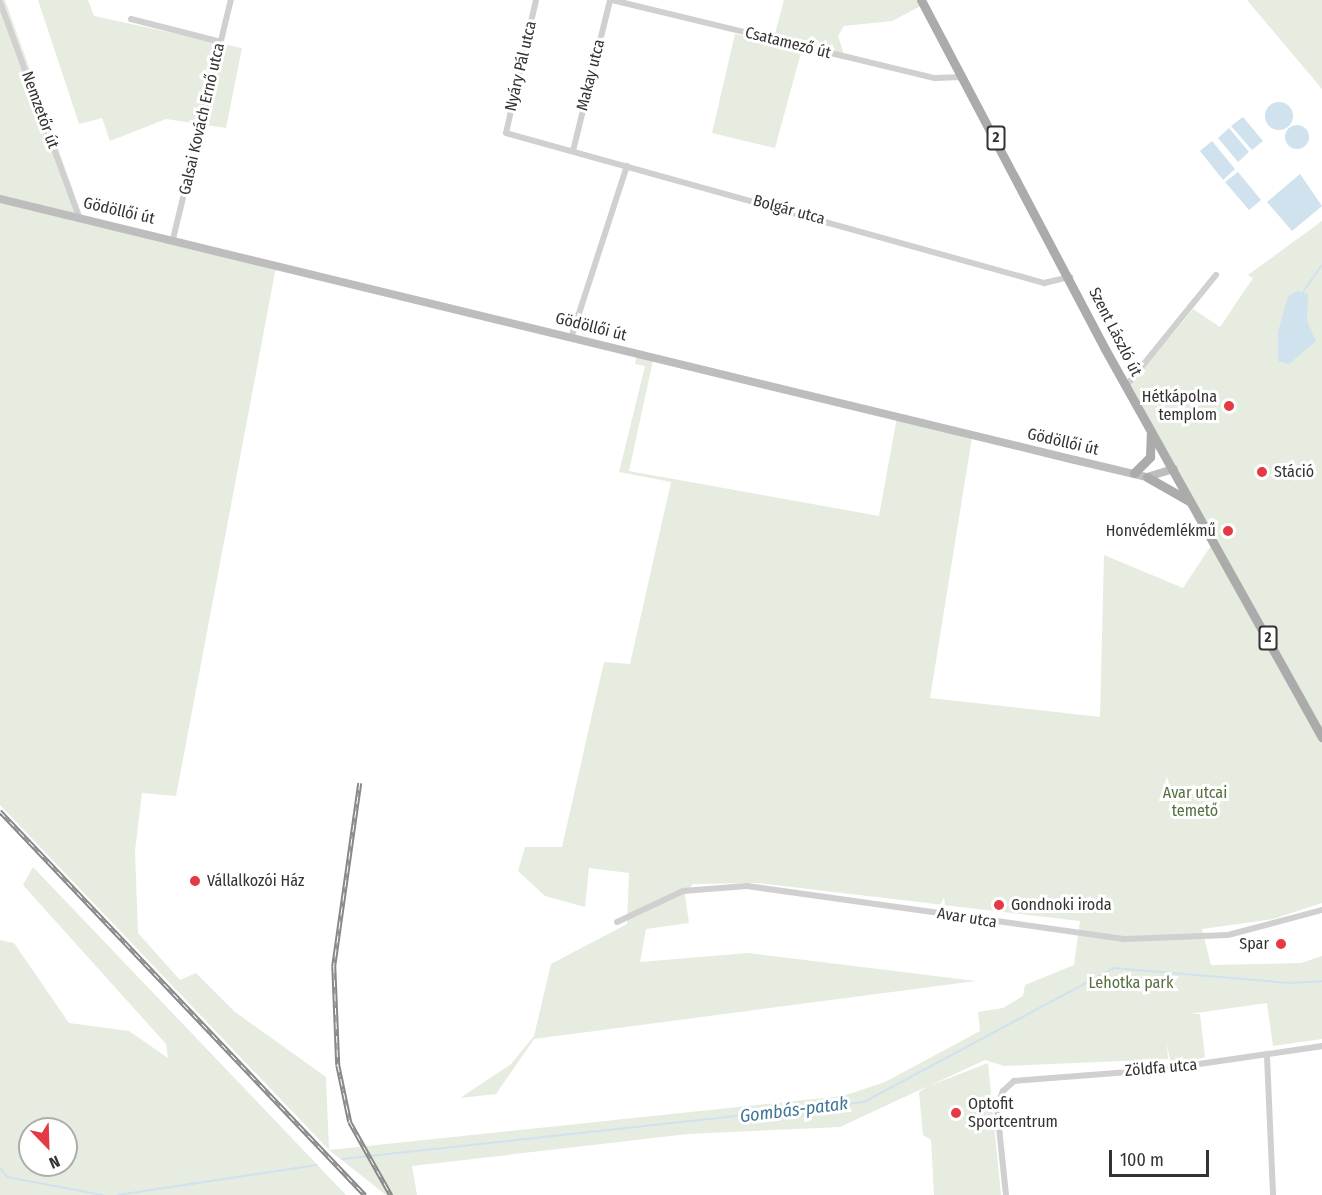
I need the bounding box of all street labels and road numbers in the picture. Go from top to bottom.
street label: Nyáry Pál utca [501,19,541,113]
street label: Csatamező út [743,23,833,63]
street label: Makay utca [573,37,609,113]
street label: Galsai Kovách Ernő utca [175,41,229,197]
street label: Nemzetőr út [17,69,63,151]
road number: 2 [986,126,1006,150]
street label: Bolgár utca [751,191,827,229]
street label: Gödöllői út [81,193,157,229]
street label: Szent László út [1084,284,1146,380]
street label: Gödöllői út [553,309,629,345]
street label: Gödöllői út [1025,424,1101,460]
road number: 2 [1258,626,1278,650]
street label: Avar utca [936,904,998,932]
street label: Zöldfa utca [1124,1055,1198,1081]

